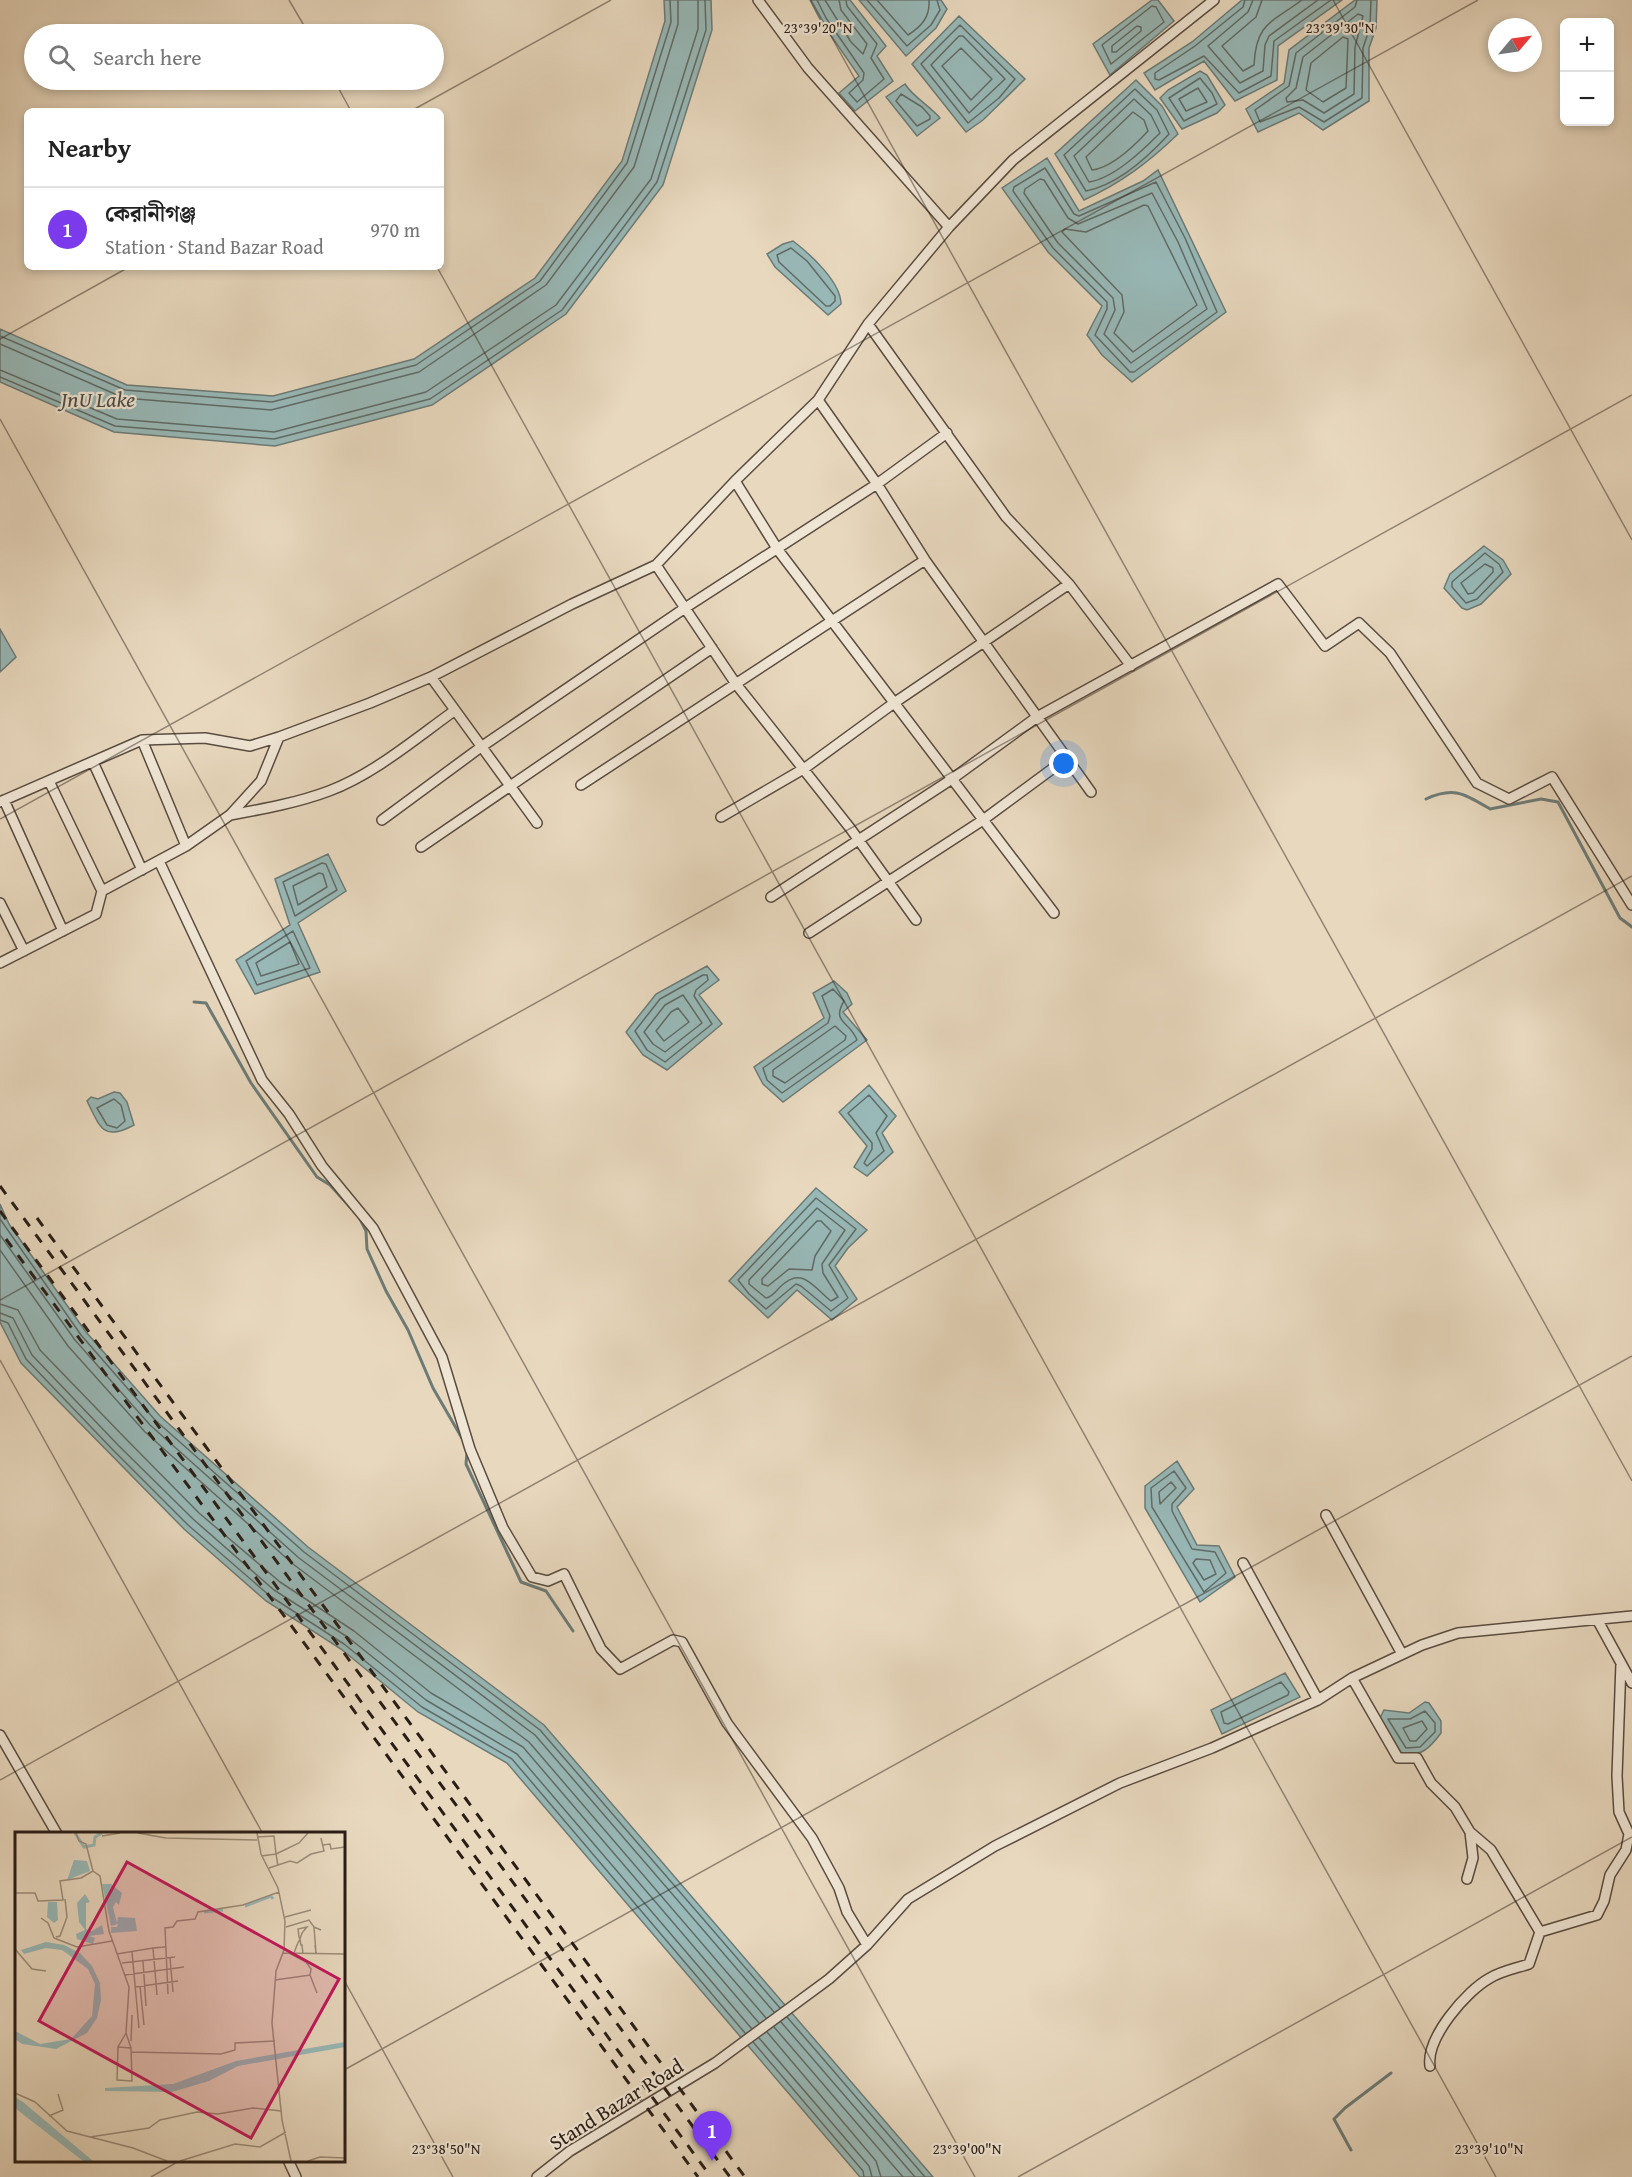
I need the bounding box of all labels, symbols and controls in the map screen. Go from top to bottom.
text: 23°39'20"N [784,17,853,38]
text: 23°39'30"N [1306,17,1375,38]
north arrow [1488,18,1542,72]
map controls [1560,18,1614,126]
button: + [1560,18,1614,72]
search box [24,24,444,90]
icon: search [45,41,78,74]
text: Search here [93,41,202,73]
button: − [1560,72,1614,126]
text: Nearby [48,128,131,167]
text: কেরানীগঞ্জ [105,197,196,229]
text: 1 [62,215,73,244]
text: 970 m [370,215,420,244]
text: Station · Stand Bazar Road [105,232,324,261]
water label: JnU Lake [57,383,135,415]
your location [1049,749,1078,778]
inset map [15,1832,345,2162]
street label: Stand Bazar Road [543,2050,690,2158]
pin: 1 [692,2112,732,2161]
text: 23°38'50"N [412,2138,481,2159]
text: 23°39'00"N [933,2138,1002,2159]
text: 23°39'10"N [1455,2138,1524,2159]

